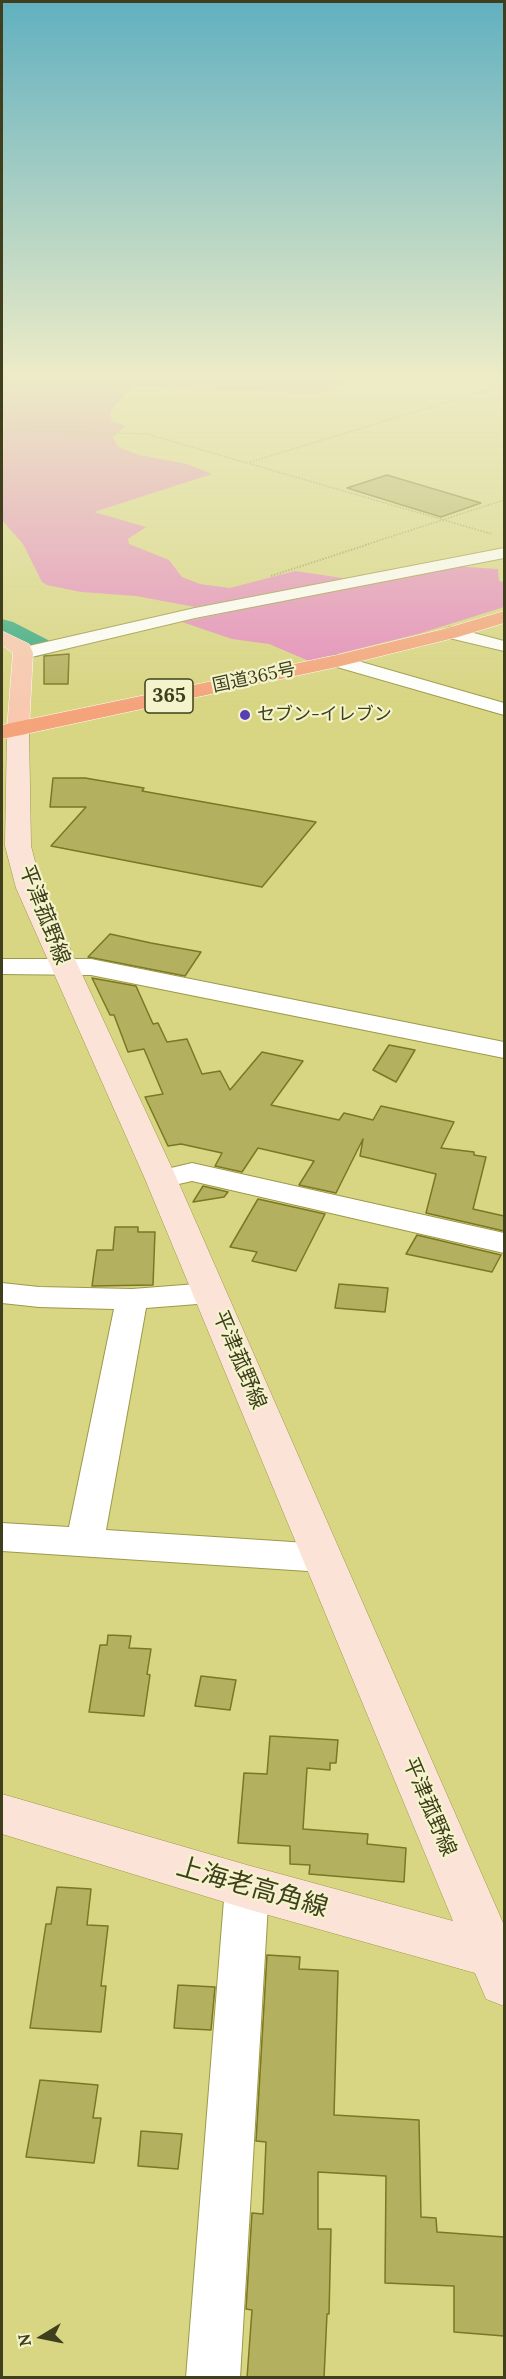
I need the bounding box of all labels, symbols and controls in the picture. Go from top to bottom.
street label: 国道365号 [211,659,297,697]
road number: 365 [145,679,193,713]
place label: セブン-イレブン [257,704,392,726]
marker: セブン-イレブン [238,708,252,722]
street label: 平津菰野線 [13,861,75,969]
street label: 平津菰野線 [207,1307,271,1413]
street label: 平津菰野線 [397,1754,461,1860]
street label: 上海老高角線 [173,1852,331,1924]
north arrow [12,2307,72,2367]
text: N [13,2332,35,2348]

